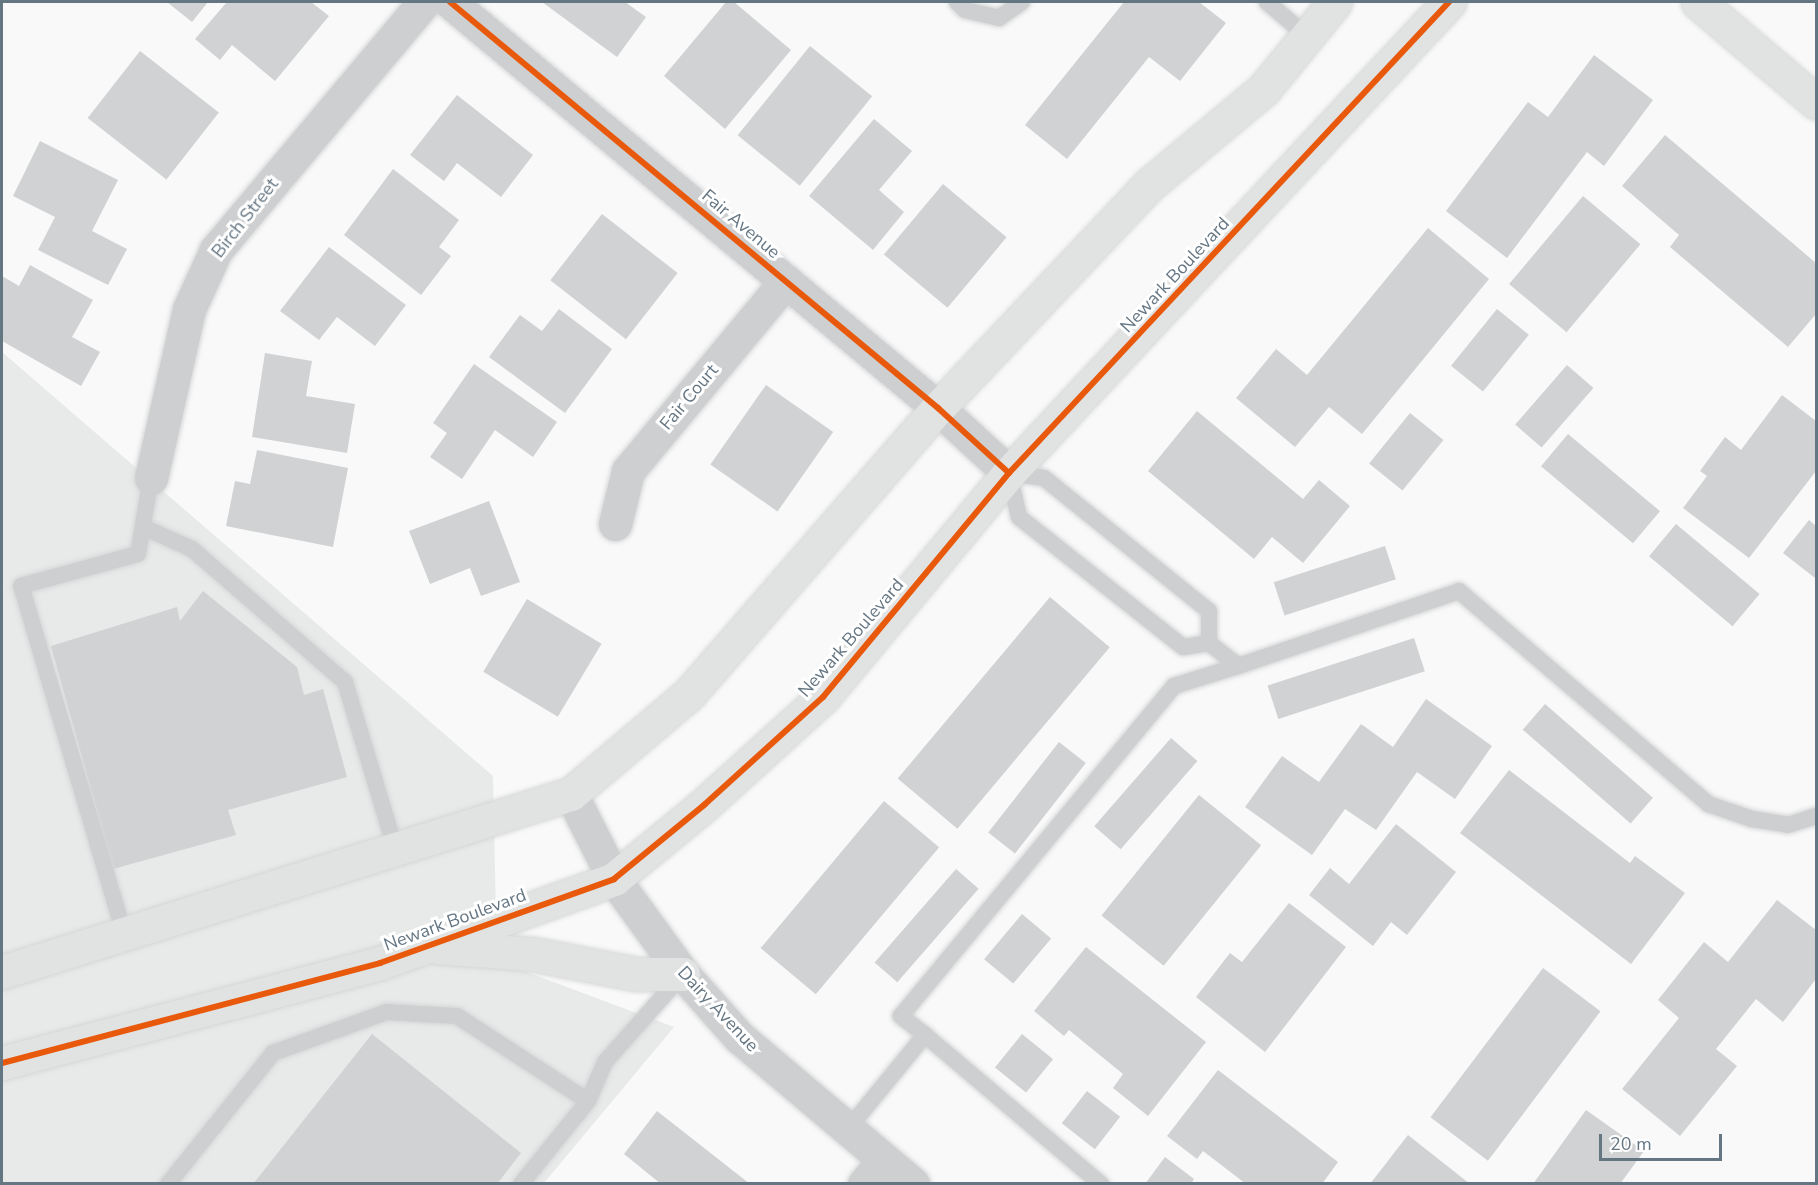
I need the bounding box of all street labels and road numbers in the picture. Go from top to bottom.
street label: Birch Street [207,174,283,262]
street label: Fair Avenue [697,185,785,263]
street label: Newark Boulevard [1116,213,1234,337]
street label: Fair Court [655,360,723,434]
street label: Newark Boulevard [794,574,908,702]
street label: Newark Boulevard [381,884,529,956]
street label: Dairy Avenue [673,962,763,1056]

